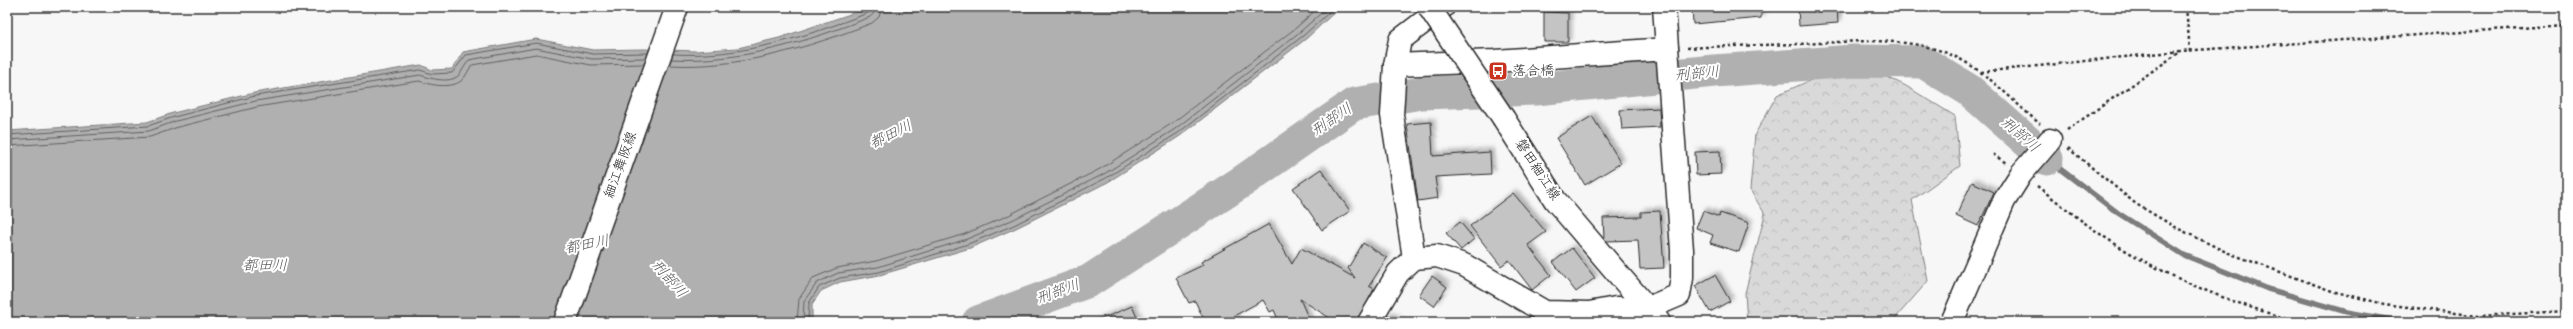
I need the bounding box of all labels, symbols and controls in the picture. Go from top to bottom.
bus stop icon: 落合橋 [1487,60,1509,82]
place label: 落合橋 [1512,61,1554,82]
water label: 刑部川 [1674,61,1720,87]
water label: 刑部川 [1307,98,1357,142]
water label: 刑部川 [1996,112,2044,158]
water label: 都田川 [866,115,916,155]
street label: 細江舞阪線 [599,129,643,201]
street label: 磐田細江線 [1509,135,1565,205]
water label: 都田川 [563,230,611,260]
water label: 都田川 [242,255,288,277]
water label: 刑部川 [646,255,692,303]
water label: 刑部川 [1033,274,1083,310]

